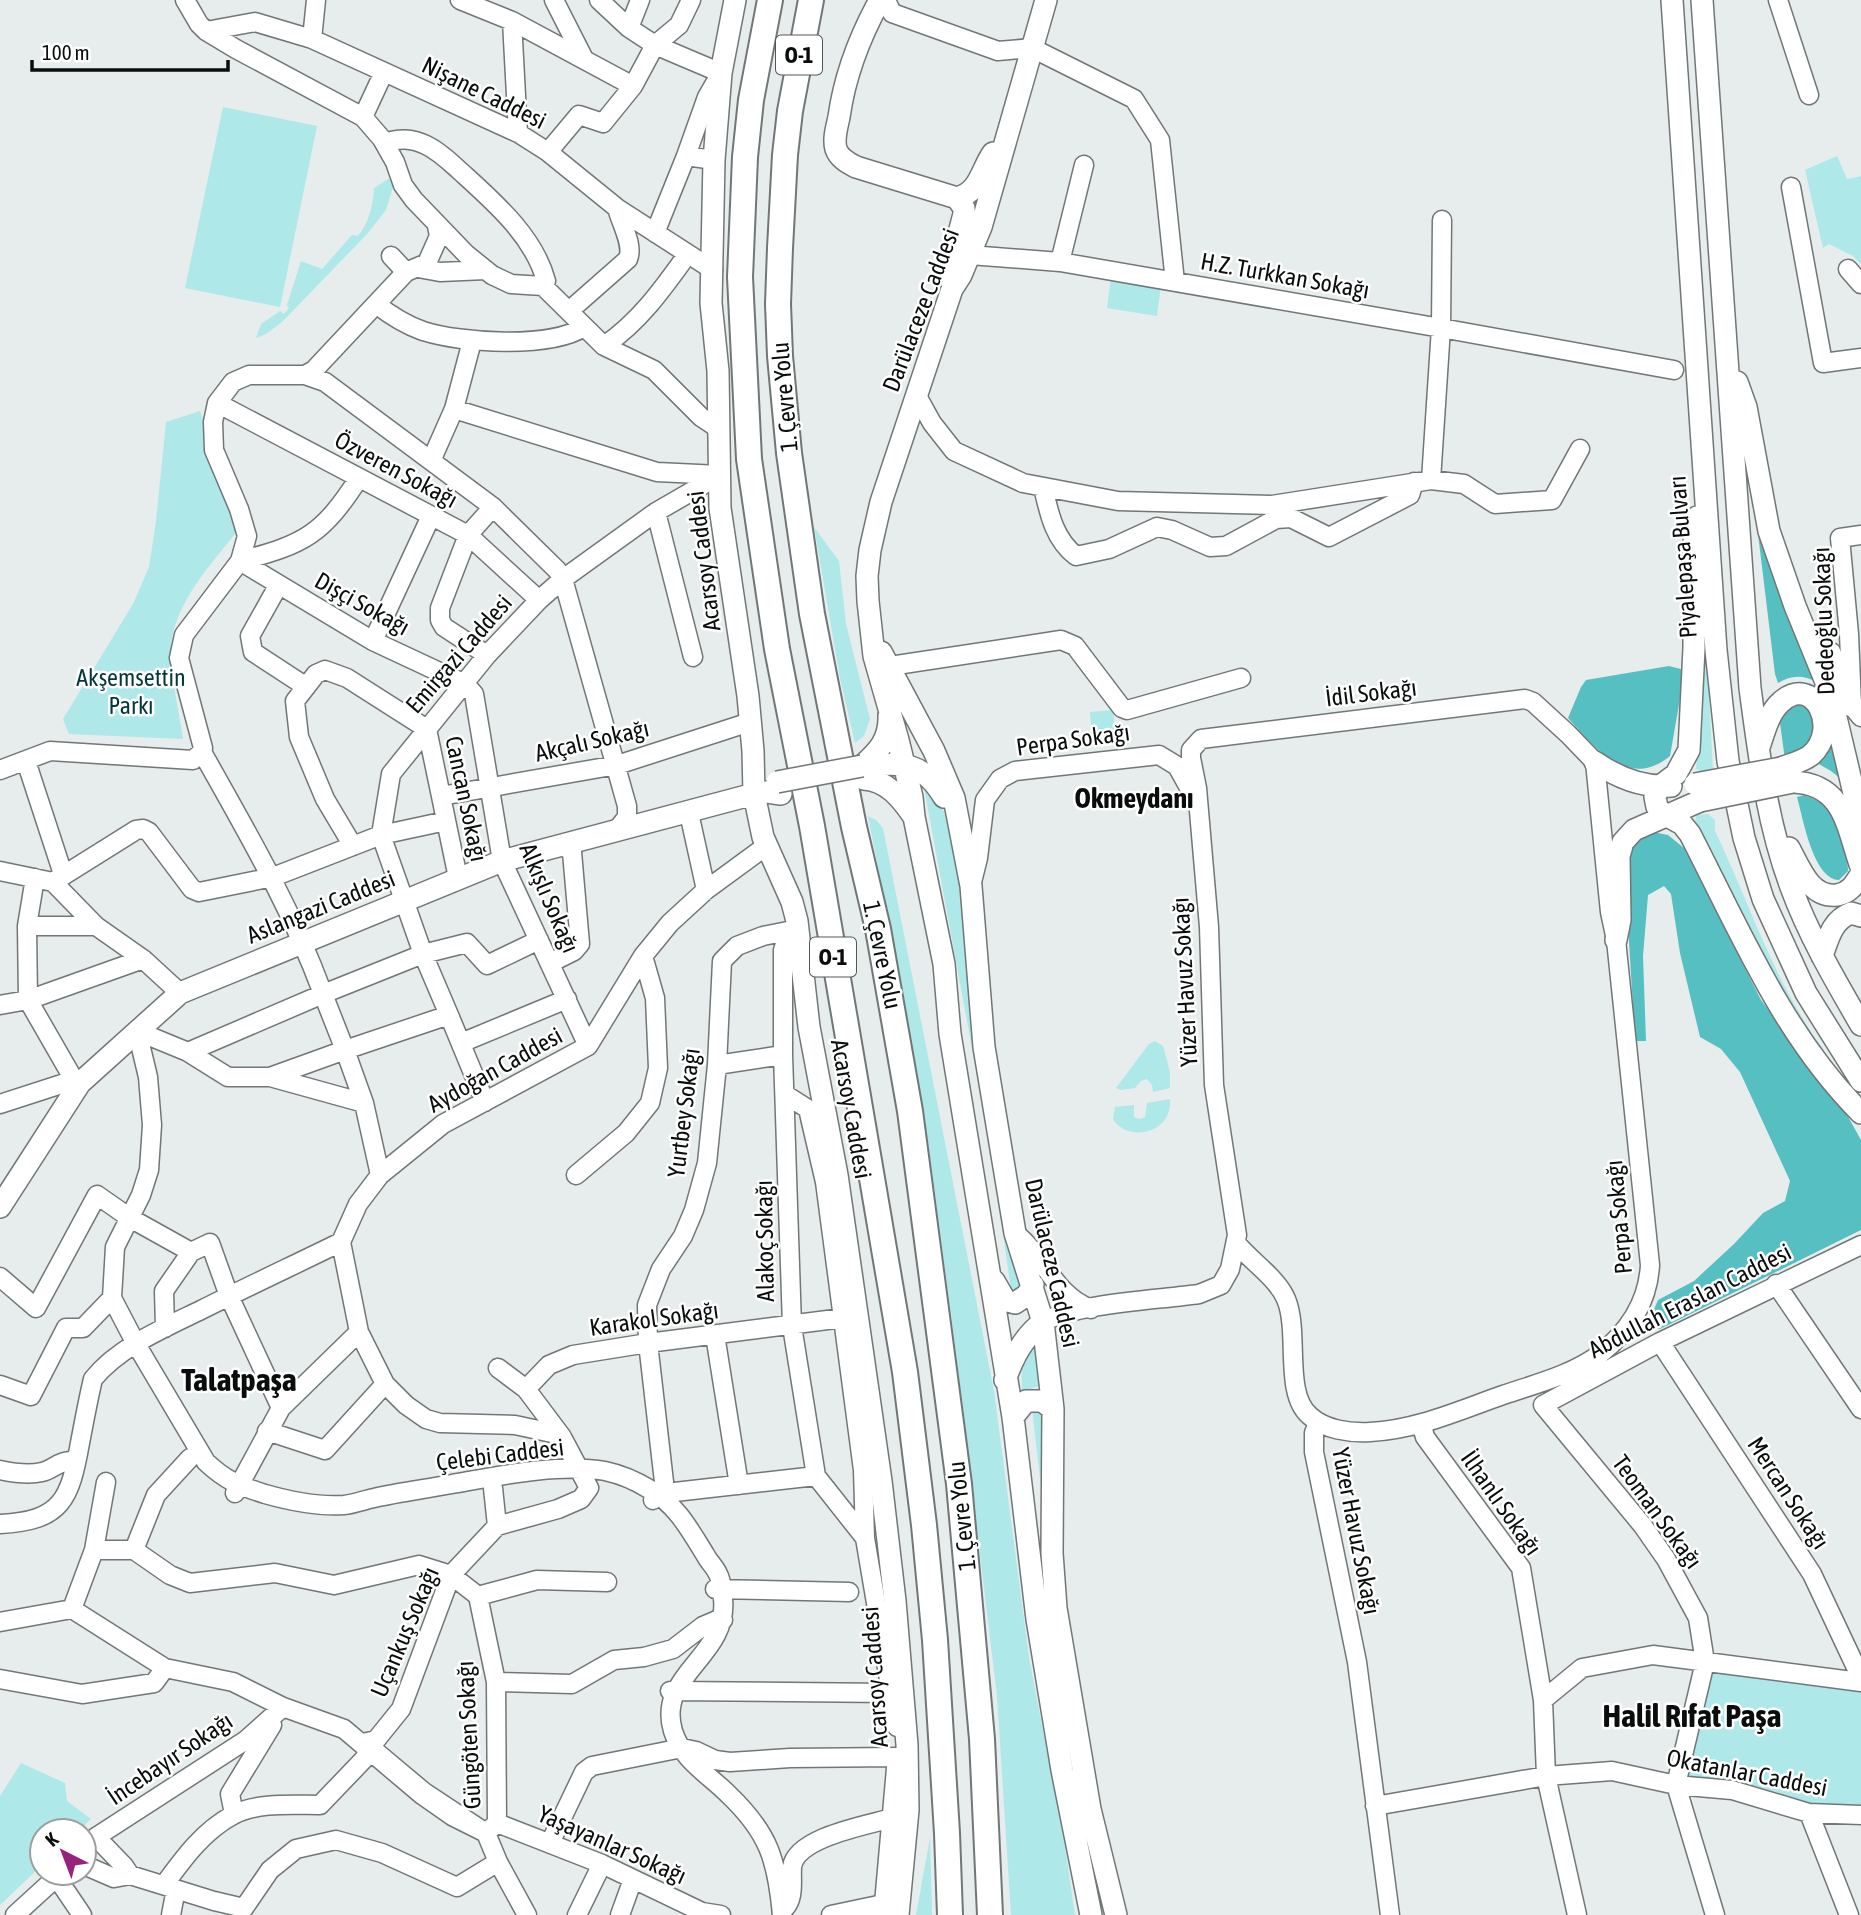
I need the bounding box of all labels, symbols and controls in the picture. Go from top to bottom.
scale bar [32,28,228,72]
road number: O-1 [776,36,822,74]
text: 100 m [42,40,90,64]
street label: Nişane Caddesi [418,51,551,134]
street label: Darülaceze Caddesi [877,224,964,395]
street label: H.Z. Turkkan Sokağı [1199,247,1371,304]
street label: 1. Çevre Yolu [766,341,803,453]
street label: Özveren Sokağı [330,426,462,513]
street label: Piyalepaşa Bulvarı [1663,475,1702,639]
street label: Acarsoy Caddesi [682,489,726,633]
street label: Dedeoğlu Sokağı [1807,547,1840,696]
street label: Dişçi Sokağı [310,567,414,641]
street label: Emirgazi Caddesi [400,589,517,718]
park label: Akşemsettin Parkı [76,664,186,719]
street label: İdil Sokağı [1324,674,1418,711]
street label: Akçalı Sokağı [532,714,651,767]
street label: Perpa Sokağı [1014,718,1131,761]
street label: Cancan Sokağı [440,734,493,864]
district label: Okmeydanı [1075,782,1193,814]
street label: Alkışlı Sokağı [514,839,585,956]
street label: Aslangazi Caddesi [243,865,399,949]
street label: Yüzer Havuz Sokağı [1167,897,1202,1067]
street label: 1. Çevre Yolu [858,898,907,1011]
road number: O-1 [810,938,856,976]
street label: Aydoğan Caddesi [423,1021,567,1118]
street label: Acarsoy Caddesi [826,1037,877,1181]
street label: Yurtbey Sokağı [662,1047,705,1179]
street label: Perpa Sokağı [1600,1159,1637,1275]
street label: Darülaceze Caddesi [1020,1176,1085,1350]
street label: Alakoç Sokağı [750,1180,779,1302]
street label: Abdullah Eraslan Caddesi [1584,1238,1795,1363]
street label: Karakol Sokağı [588,1296,720,1341]
district label: Talatpaşa [181,1361,297,1398]
street label: Mercan Sokağı [1742,1432,1835,1554]
street label: Çelebi Caddesi [435,1433,565,1476]
street label: Yüzer Havuz Sokağı [1327,1445,1386,1617]
street label: İlhanlı Sokağı [1456,1445,1547,1560]
street label: Teoman Sokağı [1607,1450,1708,1574]
street label: 1. Çevre Yolu [942,1460,981,1572]
street label: Uçankuş Sokağı [365,1563,444,1701]
street label: Acarsoy Caddesi [856,1606,893,1748]
street label: Güngöten Sokağı [451,1660,486,1810]
district label: Halil Rıfat Paşa [1603,1697,1781,1734]
street label: İncebayır Sokağı [102,1707,237,1810]
street label: Okatanlar Caddesi [1665,1744,1830,1801]
street label: Yaşayanlar Sokağı [534,1800,690,1889]
north arrow [28,1817,98,1887]
text: K [41,1828,63,1851]

